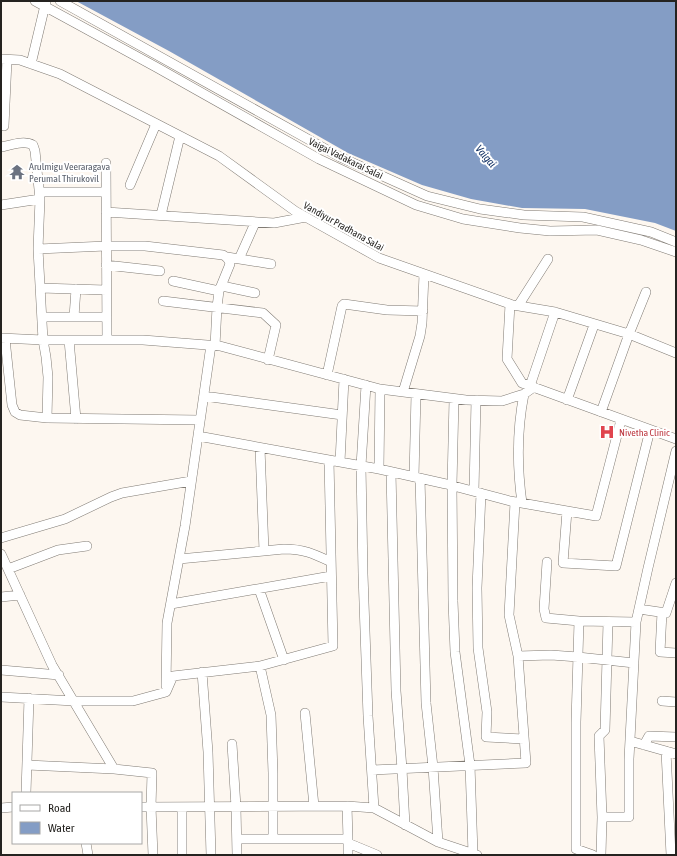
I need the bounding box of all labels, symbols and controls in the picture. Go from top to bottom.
street label: Vaigai Vadakarai Salai [307,136,385,181]
water label: Vaigai [473,143,499,170]
place label: Arulmigu Veeraragava Perumal Thirukovil [29,161,111,184]
temple icon: Arulmigu Veeraragava Perumal Thirukovil [8,163,26,181]
street label: Vandiyur Pradhana Salai [302,200,386,253]
hospital icon: Nivetha Clinic [598,423,616,441]
place label: Nivetha Clinic [619,427,670,438]
legend [12,792,142,844]
text: Road [48,801,71,815]
text: Water [48,821,75,835]

